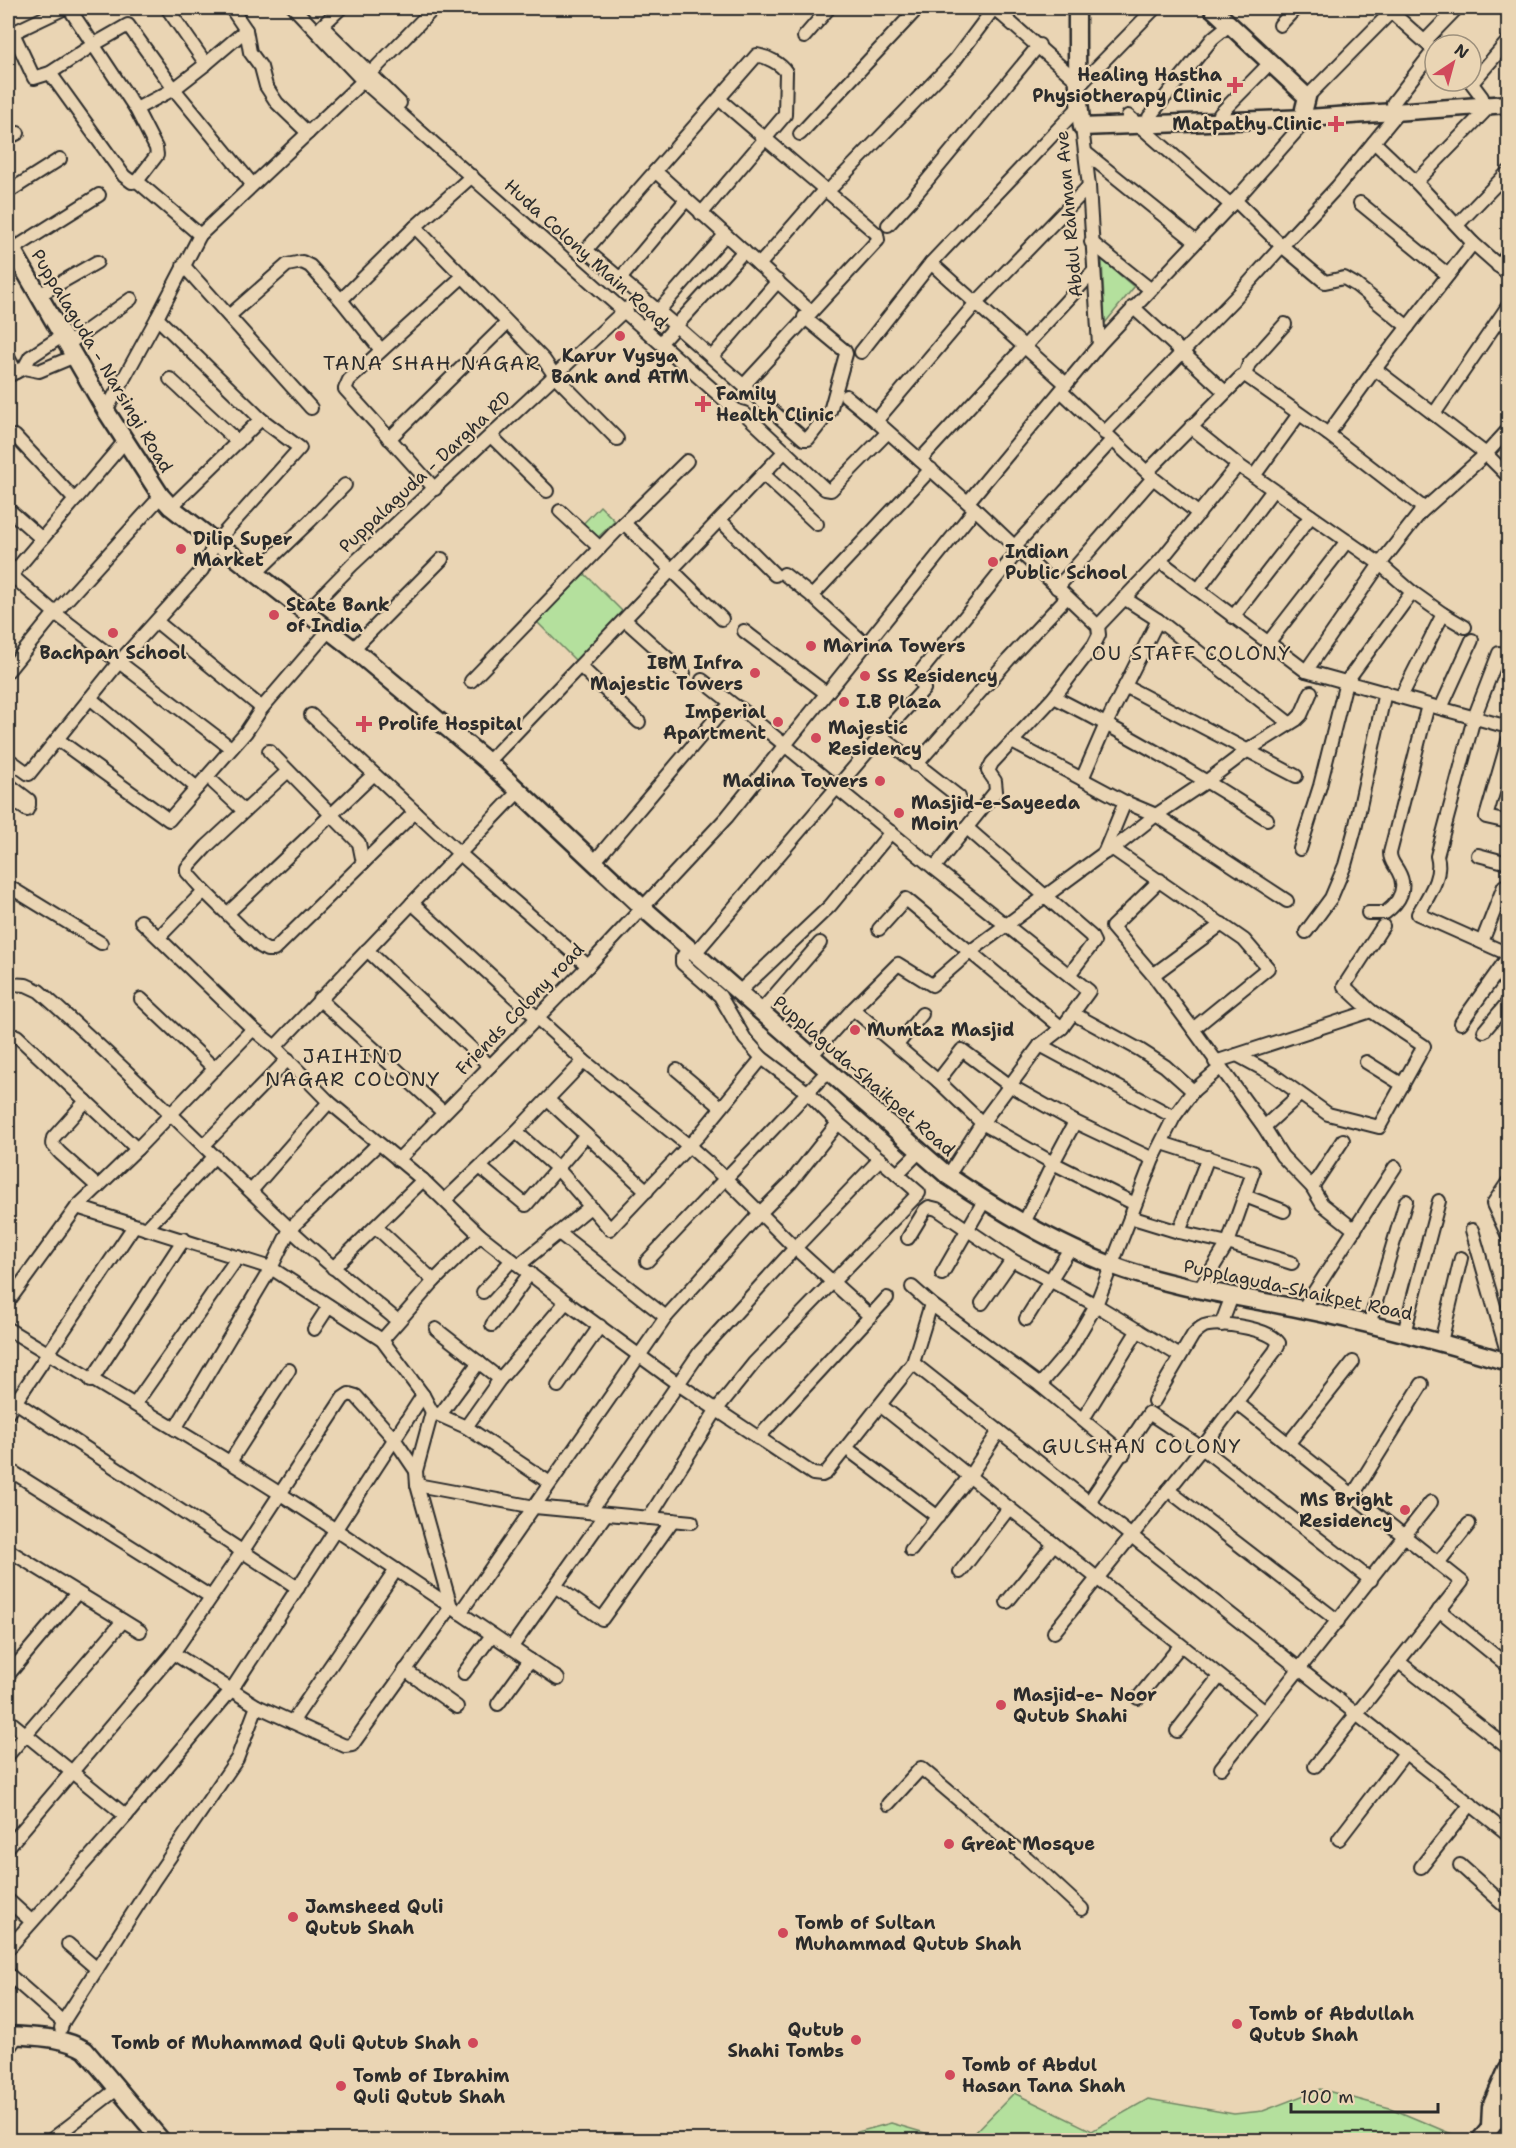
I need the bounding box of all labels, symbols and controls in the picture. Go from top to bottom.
north arrow [1423,33,1483,93]
text: N [1450,39,1473,63]
place label: Healing Hastha Physiotherapy Clinic [1032,63,1223,108]
marker: Healing Hastha Physiotherapy Clinic [1226,76,1244,94]
place label: Matpathy Clinic [1172,112,1322,136]
marker: Matpathy Clinic [1327,115,1345,133]
street label: Abdul Rahman Ave [1050,130,1088,298]
street label: Huda Colony Main Road [499,174,673,334]
street label: Puppalaguda - Narsingi Road [26,245,178,477]
marker: Karur Vysya Bank and ATM [613,329,627,343]
place label: Karur Vysya Bank and ATM [551,344,689,389]
district label: TANA SHAH NAGAR [323,350,541,376]
place label: Family Health Clinic [716,382,834,427]
street label: Puppalaguda - Dargha RD [334,386,516,558]
marker: Family Health Clinic [694,395,712,413]
place label: Dilip Super Market [193,527,293,572]
place label: Indian Public School [1005,540,1127,585]
marker: Dilip Super Market [174,542,188,556]
marker: Indian Public School [986,555,1000,569]
place label: State Bank of India [286,593,390,638]
marker: State Bank of India [267,608,281,622]
marker: Bachpan School [106,626,120,640]
place label: Marina Towers [823,634,965,658]
marker: Marina Towers [804,639,818,653]
district label: OU STAFF COLONY [1092,640,1292,666]
place label: Bachpan School [39,641,187,665]
place label: IBM Infra Majestic Towers [590,651,744,696]
place label: SS Residency [877,664,998,688]
marker: IBM Infra Majestic Towers [748,666,762,680]
marker: SS Residency [858,669,872,683]
place label: I.B Plaza [856,690,942,714]
marker: I.B Plaza [837,695,851,709]
place label: Imperial Apartment [663,700,766,745]
place label: Prolife Hospital [378,712,523,736]
marker: Prolife Hospital [355,715,373,733]
marker: Imperial Apartment [771,715,785,729]
place label: Majestic Residency [828,716,922,761]
marker: Majestic Residency [809,731,823,745]
place label: Madina Towers [723,769,868,793]
marker: Madina Towers [873,774,887,788]
place label: Masjid-e-Sayeeda Moin [911,791,1081,836]
marker: Masjid-e-Sayeeda Moin [892,806,906,820]
street label: Friends Colony road [451,938,589,1080]
street label: Pupplaguda-Shaikpet Road [768,990,960,1162]
place label: Mumtaz Masjid [867,1018,1014,1042]
marker: Mumtaz Masjid [848,1023,862,1037]
district label: JAIHIND NAGAR COLONY [265,1043,441,1092]
street label: Pupplaguda-Shaikpet Road [1181,1254,1415,1326]
district label: GULSHAN COLONY [1042,1433,1242,1459]
place label: MS Bright Residency [1299,1488,1393,1533]
marker: MS Bright Residency [1398,1503,1412,1517]
place label: Masjid-e- Noor Qutub Shahi [1013,1683,1157,1728]
marker: Masjid-e- Noor Qutub Shahi [994,1698,1008,1712]
place label: Great Mosque [961,1832,1095,1856]
marker: Great Mosque [942,1837,956,1851]
place label: Jamsheed Quli Qutub Shah [305,1895,444,1940]
marker: Jamsheed Quli Qutub Shah [286,1910,300,1924]
place label: Tomb of Sultan Muhammad Qutub Shah [795,1911,1022,1956]
marker: Tomb of Sultan Muhammad Qutub Shah [776,1926,790,1940]
place label: Tomb of Abdullah Qutub Shah [1249,2002,1414,2047]
marker: Tomb of Abdullah Qutub Shah [1230,2017,1244,2031]
place label: Qutub Shahi Tombs [728,2018,844,2063]
place label: Tomb of Muhammad Quli Qutub Shah [111,2031,461,2055]
marker: Qutub Shahi Tombs [849,2033,863,2047]
marker: Tomb of Muhammad Quli Qutub Shah [466,2036,480,2050]
place label: Tomb of Abdul Hasan Tana Shah [962,2053,1126,2098]
place label: Tomb of Ibrahim Quli Qutub Shah [353,2064,510,2109]
marker: Tomb of Abdul Hasan Tana Shah [943,2068,957,2082]
scale bar [1291,2076,1438,2114]
marker: Tomb of Ibrahim Quli Qutub Shah [334,2079,348,2093]
text: 100 m [1300,2085,1354,2109]

